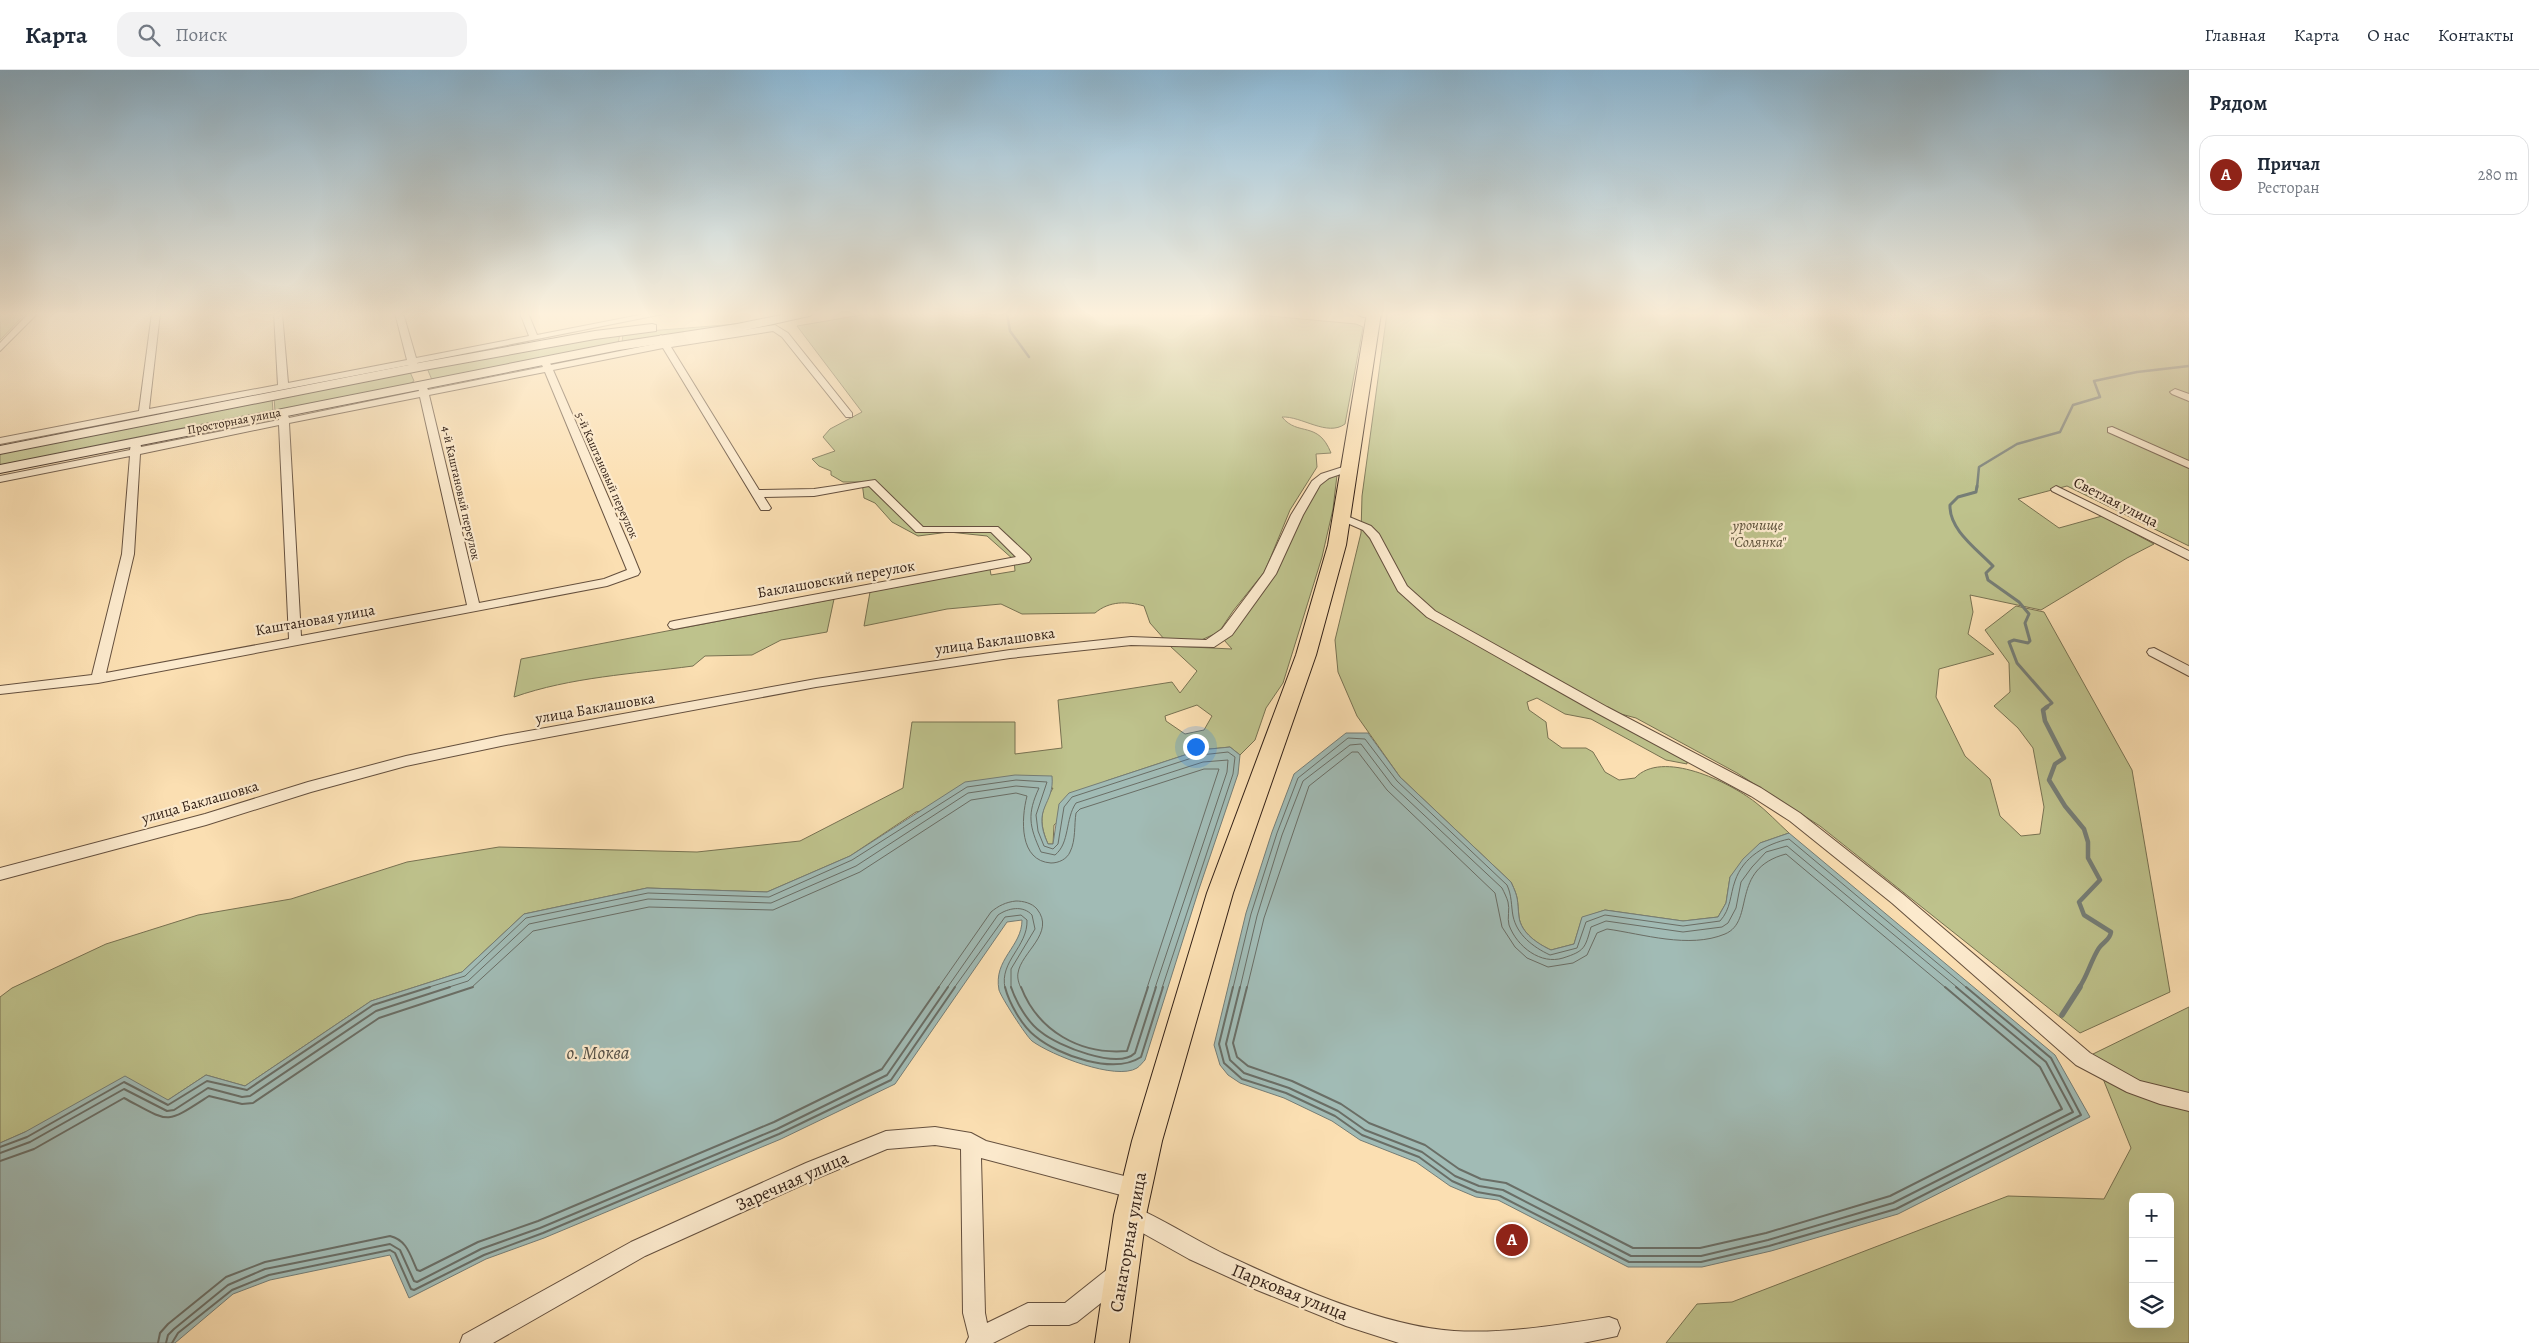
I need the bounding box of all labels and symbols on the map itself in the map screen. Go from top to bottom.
street label: Просторная улица [186,404,283,438]
street label: 5-й Каштановый переулок [572,409,642,541]
street label: 4-й Каштановый переулок [438,424,484,562]
street label: Светлая улица [2070,472,2162,532]
park label: урочище "Солянка" [1730,515,1787,552]
street label: Баклашовский переулок [756,555,917,603]
street label: Каштановая улица [254,600,376,640]
street label: улица Баклашовка [933,623,1056,659]
street label: улица Баклашовка [533,688,656,728]
your location [1183,734,1209,760]
street label: улица Баклашовка [138,776,261,829]
water label: о. Моква [566,1040,630,1066]
street label: Заречная улица [732,1145,853,1217]
street label: Санаторная улица [1104,1169,1152,1314]
pin: A [1496,1221,1528,1259]
street label: Парковая улица [1228,1258,1352,1326]

